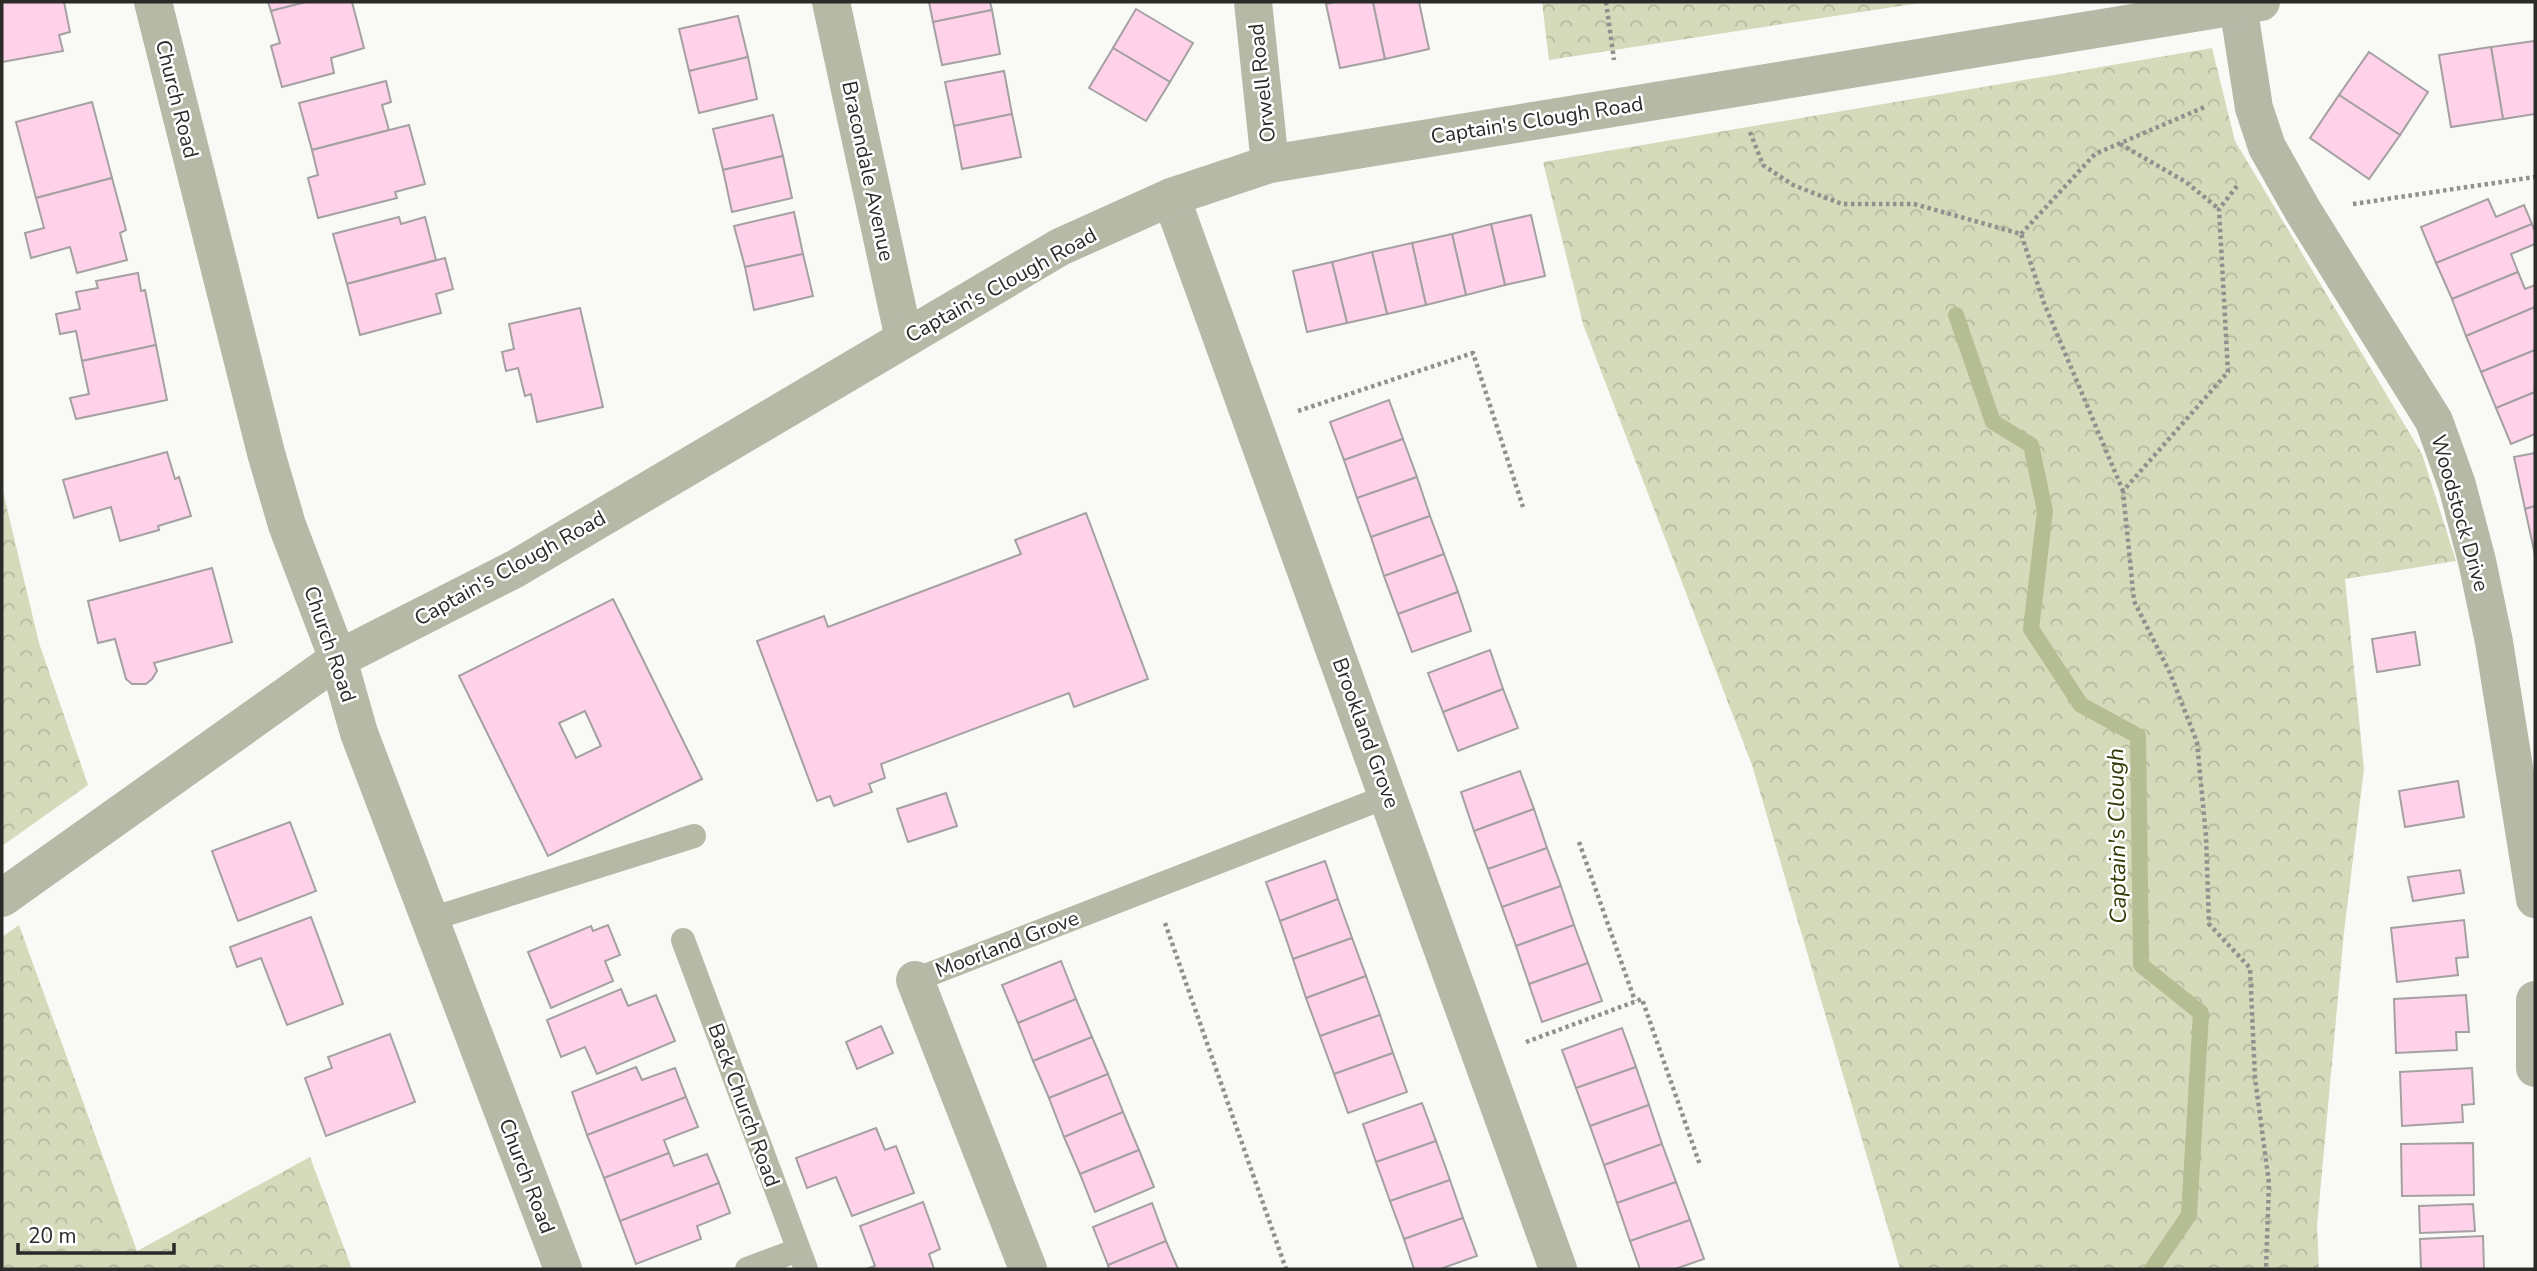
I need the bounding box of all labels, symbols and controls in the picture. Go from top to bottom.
street label: Orwell Road [1242,22,1282,144]
street label: Church Road [149,37,205,161]
street label: Bracondale Avenue [835,78,901,264]
street label: Captain's Clough Road [1429,89,1645,151]
street label: Captain's Clough Road [900,221,1102,349]
street label: Woodstock Drive [2424,431,2496,595]
street label: Captain's Clough Road [409,504,611,632]
street label: Church Road [297,582,363,706]
street label: Brookland Grove [1326,654,1406,812]
water label: Captain's Clough [2100,748,2134,924]
street label: Moorland Grove [931,904,1083,984]
street label: Back Church Road [701,1019,787,1191]
street label: Church Road [492,1114,562,1238]
scale bar [18,1212,173,1256]
text: 20 m [28,1222,77,1250]

